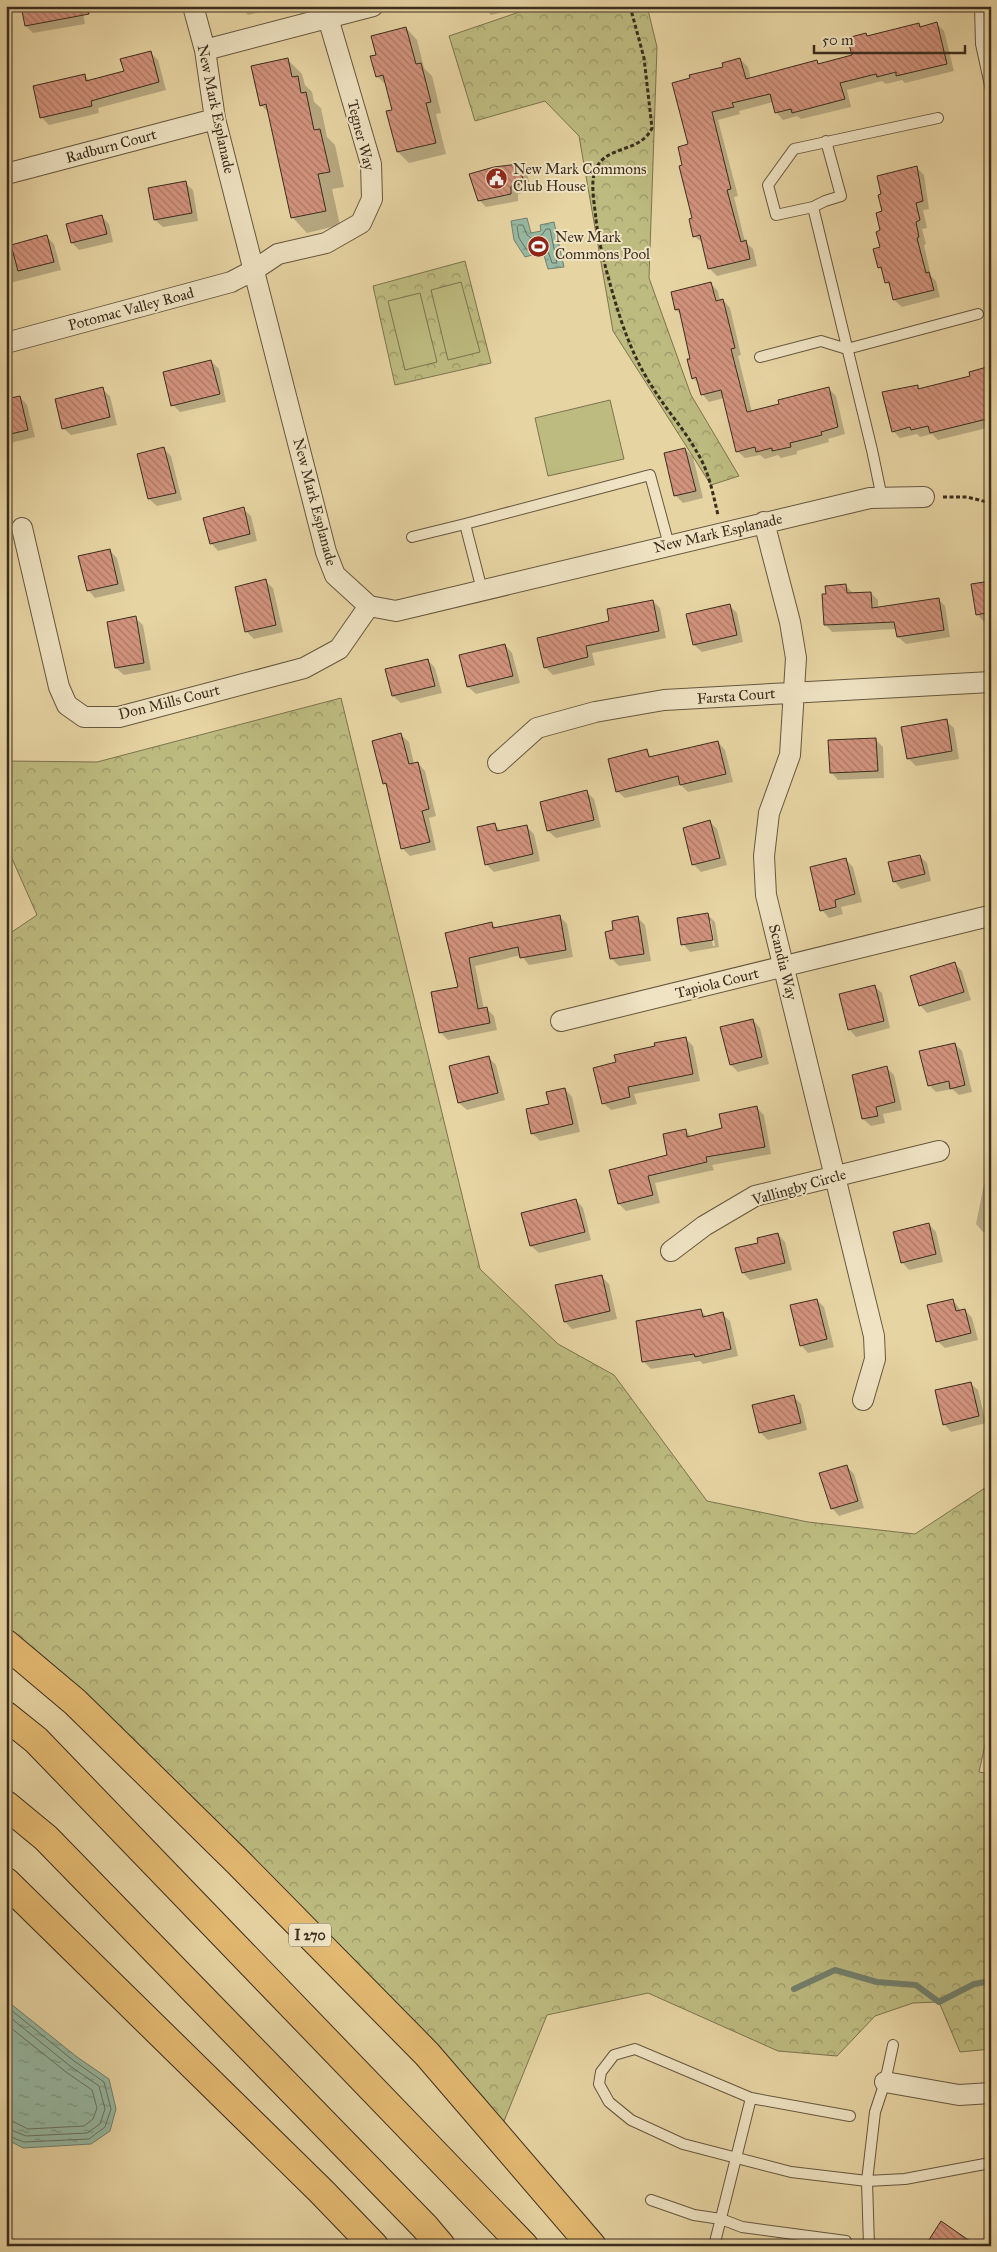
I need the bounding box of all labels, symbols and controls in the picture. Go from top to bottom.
scale bar [814,22,966,54]
text: 50 m [822,31,854,49]
street label: New Mark Esplanade [194,43,238,175]
street label: Tegner Way [344,98,379,173]
street label: Radburn Court [64,125,159,167]
place label: New Mark Commons Club House [513,160,647,195]
public building icon: New Mark Commons Club House [485,166,509,190]
place label: New Mark Commons Pool [555,228,651,263]
sports icon: New Mark Commons Pool [527,234,551,258]
street label: Potomac Valley Road [66,283,196,334]
street label: New Mark Esplanade [289,436,341,568]
street label: New Mark Esplanade [652,509,784,557]
street label: Don Mills Court [116,681,222,723]
street label: Farsta Court [696,684,777,708]
street label: Scandia Way [765,922,801,1003]
street label: Tapiola Court [673,964,761,1002]
street label: Vallingby Circle [749,1165,848,1209]
road number: I 270 [289,1924,331,1946]

